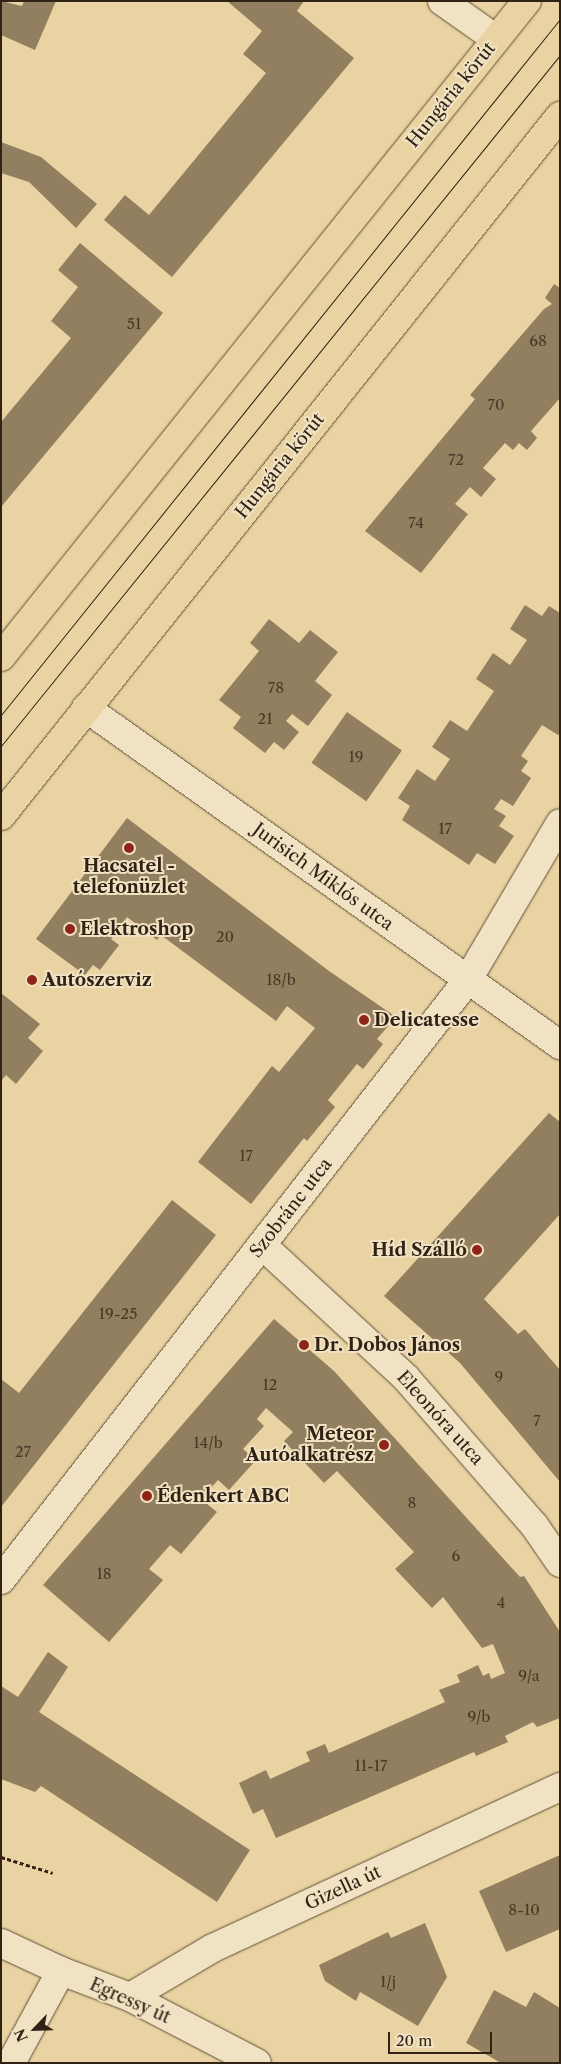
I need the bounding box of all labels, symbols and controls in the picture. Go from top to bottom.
street label: Hungária körút [402,38,500,152]
house number: 51 [127,315,141,333]
house number: 68 [529,332,547,350]
house number: 70 [488,396,504,414]
street label: Hungária körút [231,409,329,523]
house number: 72 [448,451,464,469]
house number: 74 [408,514,424,532]
house number: 78 [268,679,284,697]
house number: 21 [258,710,272,728]
house number: 19 [348,748,364,766]
street label: Jurisich Miklós utca [248,819,398,935]
house number: 17 [438,820,452,838]
marker: Hacsatel - telefonüzlet [123,842,135,854]
place label: Hacsatel - telefonüzlet [73,856,185,899]
place label: Elektroshop [80,918,193,940]
marker: Elektroshop [64,923,76,935]
house number: 20 [216,928,234,946]
place label: Autószerviz [42,969,152,991]
house number: 18/b [266,971,296,989]
marker: Autószerviz [26,974,38,986]
place label: Delicatesse [374,1009,479,1031]
marker: Delicatesse [358,1014,370,1026]
house number: 17 [239,1147,253,1165]
street label: Szobránc utca [245,1154,337,1262]
place label: Híd Szálló [372,1239,467,1261]
marker: Híd Szálló [471,1244,483,1256]
house number: 19-25 [99,1305,137,1323]
place label: Dr. Dobos János [314,1334,460,1356]
marker: Dr. Dobos János [298,1339,310,1351]
street label: Eleonóra utca [392,1366,488,1470]
house number: 9 [495,1368,503,1386]
house number: 12 [263,1376,277,1394]
house number: 7 [533,1412,541,1430]
place label: Meteor Autóalkatrész [246,1424,374,1466]
house number: 14/b [193,1434,223,1452]
marker: Meteor Autóalkatrész [378,1439,390,1451]
house number: 27 [15,1443,31,1461]
place label: Édenkert ABC [157,1485,290,1507]
marker: Édenkert ABC [141,1490,153,1502]
house number: 8 [408,1494,416,1512]
house number: 6 [452,1547,460,1565]
house number: 18 [96,1565,112,1583]
house number: 4 [497,1594,505,1612]
house number: 9/a [518,1667,540,1685]
house number: 9/b [468,1708,490,1726]
house number: 11-17 [354,1757,388,1775]
street label: Gizella út [302,1861,384,1915]
house number: 8-10 [508,1901,540,1919]
street label: Egressy út [86,1973,174,2029]
house number: 1/j [380,1973,396,1991]
north arrow [10,2004,60,2054]
scale bar [391,2022,495,2054]
text: N [11,2026,32,2044]
text: 20 m [396,2031,432,2050]

